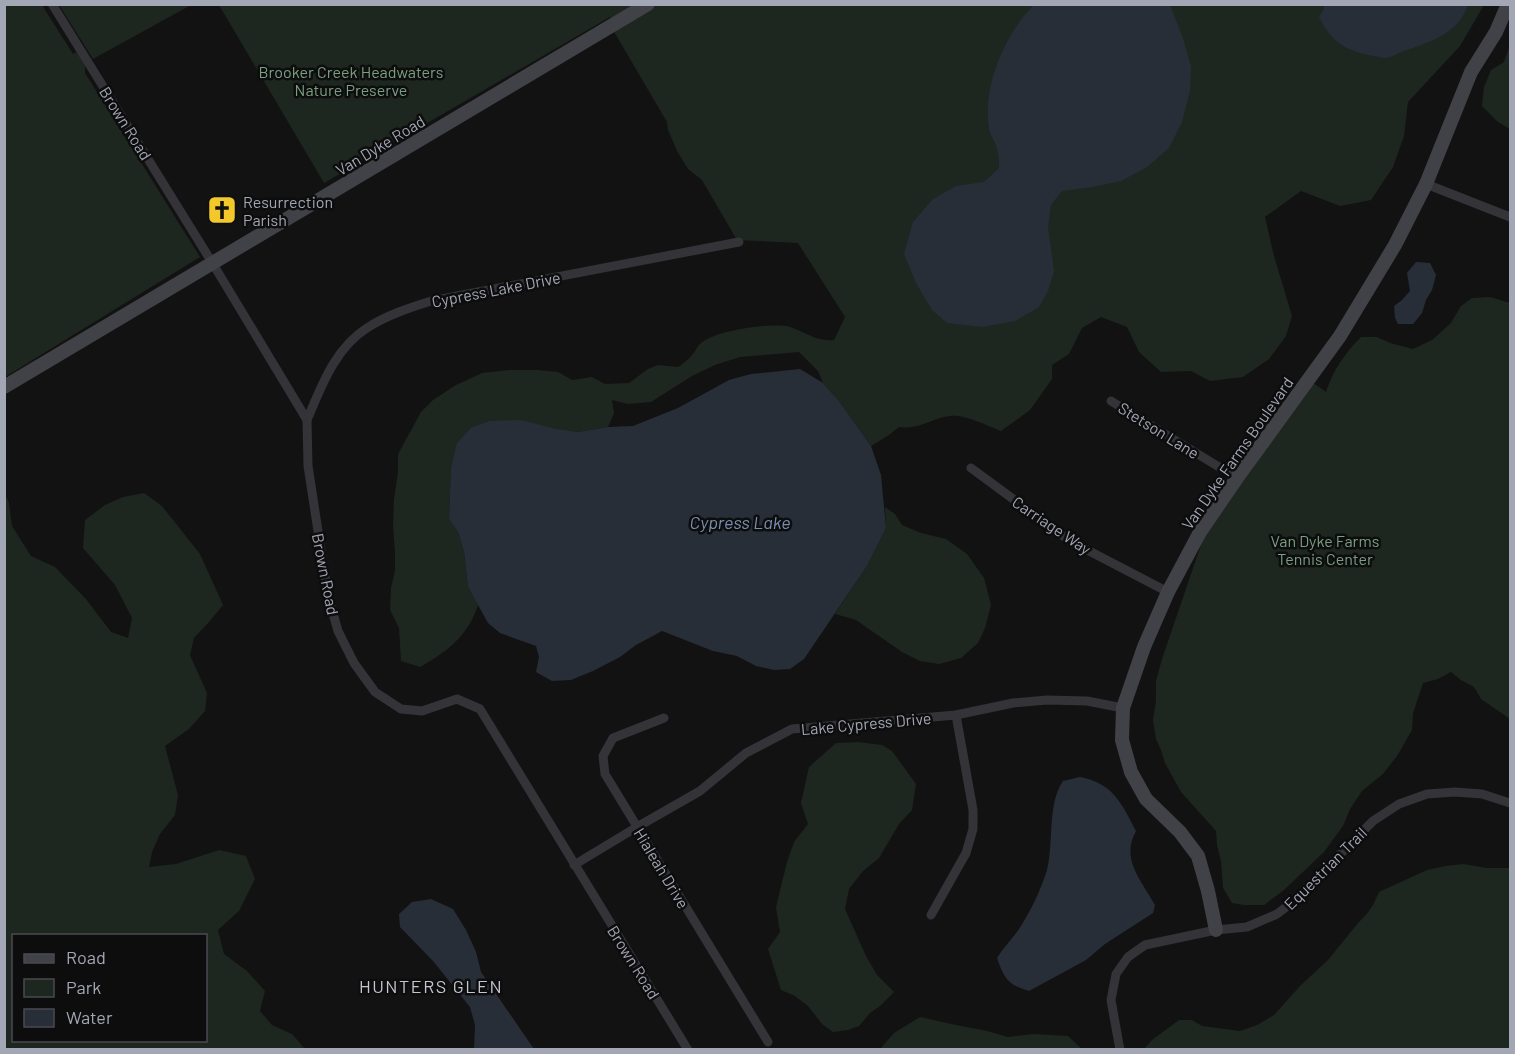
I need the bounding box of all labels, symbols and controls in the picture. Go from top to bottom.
park label: Brooker Creek Headwaters Nature Preserve [258,62,444,99]
street label: Brown Road [96,83,156,163]
street label: Van Dyke Road [332,111,428,179]
place label: Resurrection Parish [243,192,333,229]
church icon: Resurrection Parish [206,194,238,226]
street label: Cypress Lake Drive [430,267,562,311]
street label: Van Dyke Farms Boulevard [1177,373,1297,533]
street label: Stetson Lane [1115,398,1203,462]
street label: Carriage Way [1009,492,1095,559]
water label: Cypress Lake [690,511,790,533]
street label: Brown Road [309,531,343,617]
park label: Van Dyke Farms Tennis Center [1271,531,1379,568]
street label: Lake Cypress Drive [800,708,932,738]
street label: Equestrian Trail [1280,823,1370,913]
street label: Hialeah Drive [631,824,693,912]
street label: Brown Road [604,922,664,1002]
legend [12,934,207,1042]
text: Road [66,946,106,968]
district label: HUNTERS GLEN [359,975,503,997]
text: Park [66,976,101,998]
text: Water [66,1006,113,1028]

